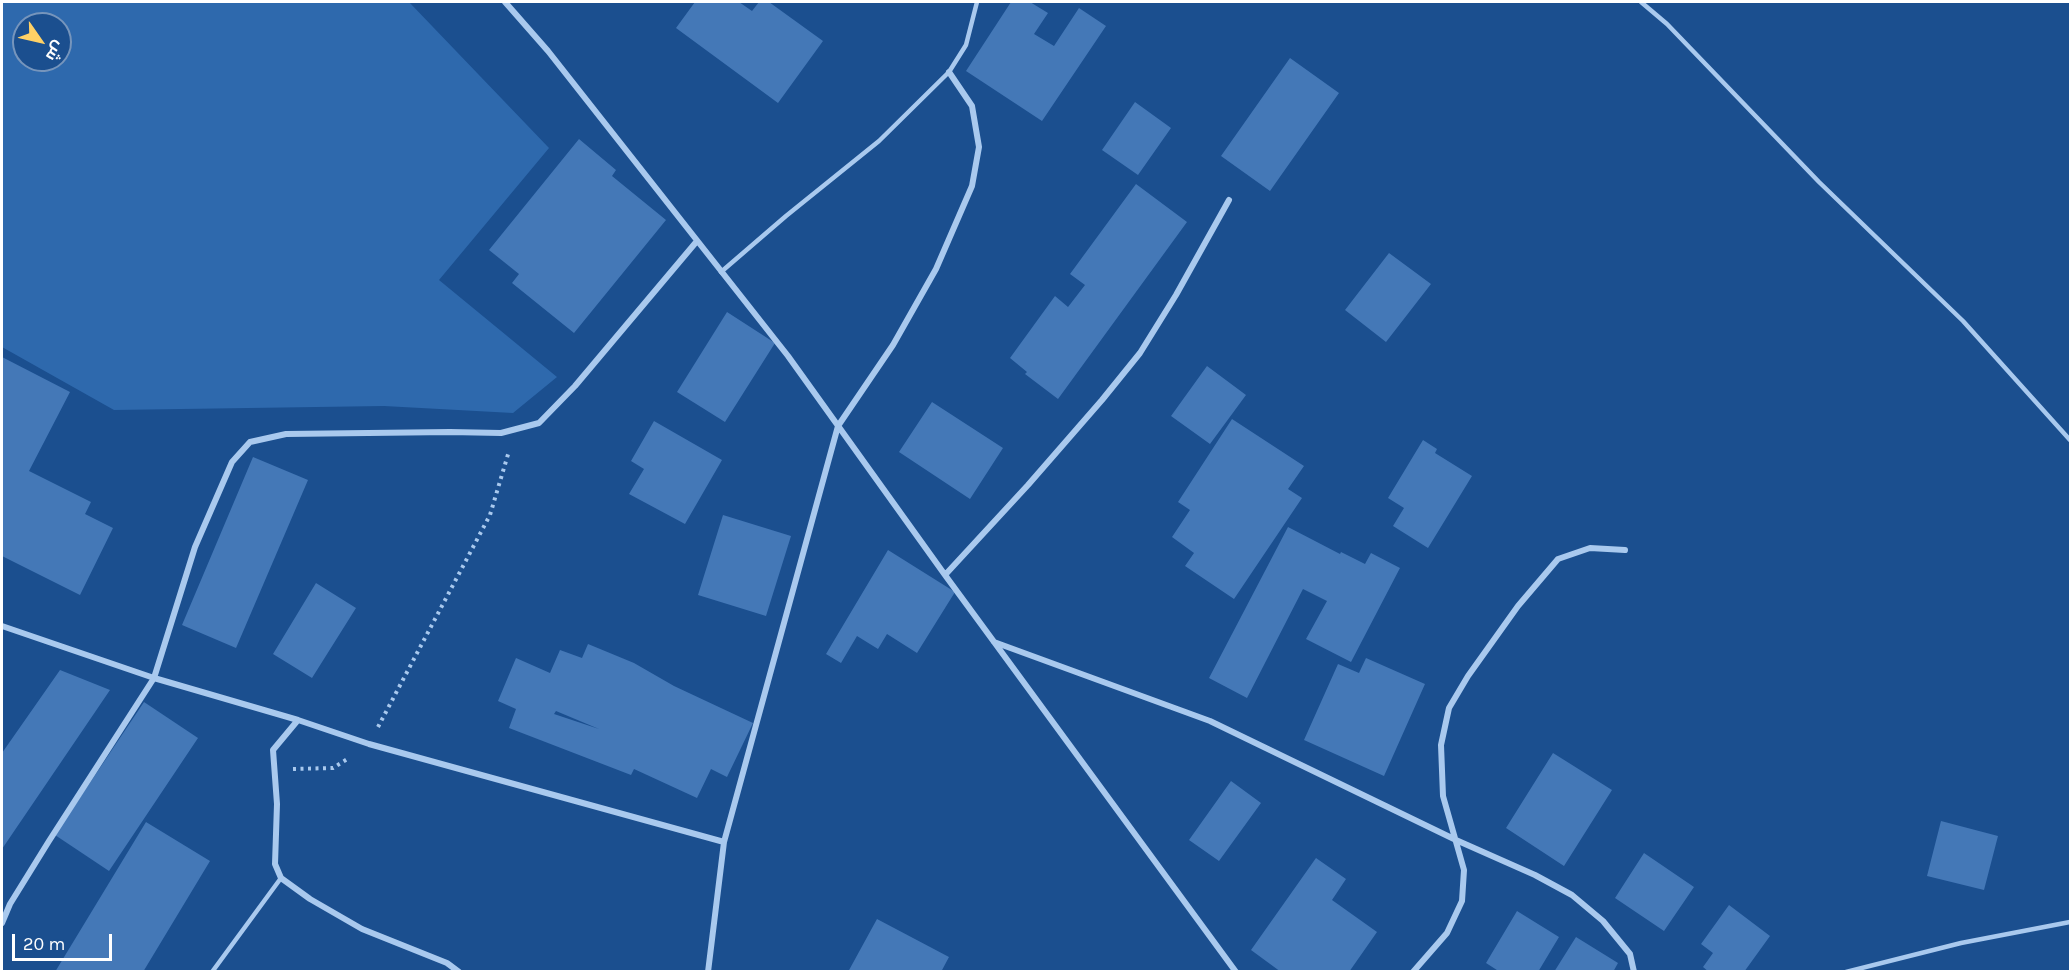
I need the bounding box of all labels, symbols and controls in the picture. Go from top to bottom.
north arrow [12,12,72,72]
text: ش [42,37,69,65]
scale bar [15,922,116,960]
text: 20 m [23,933,65,955]

